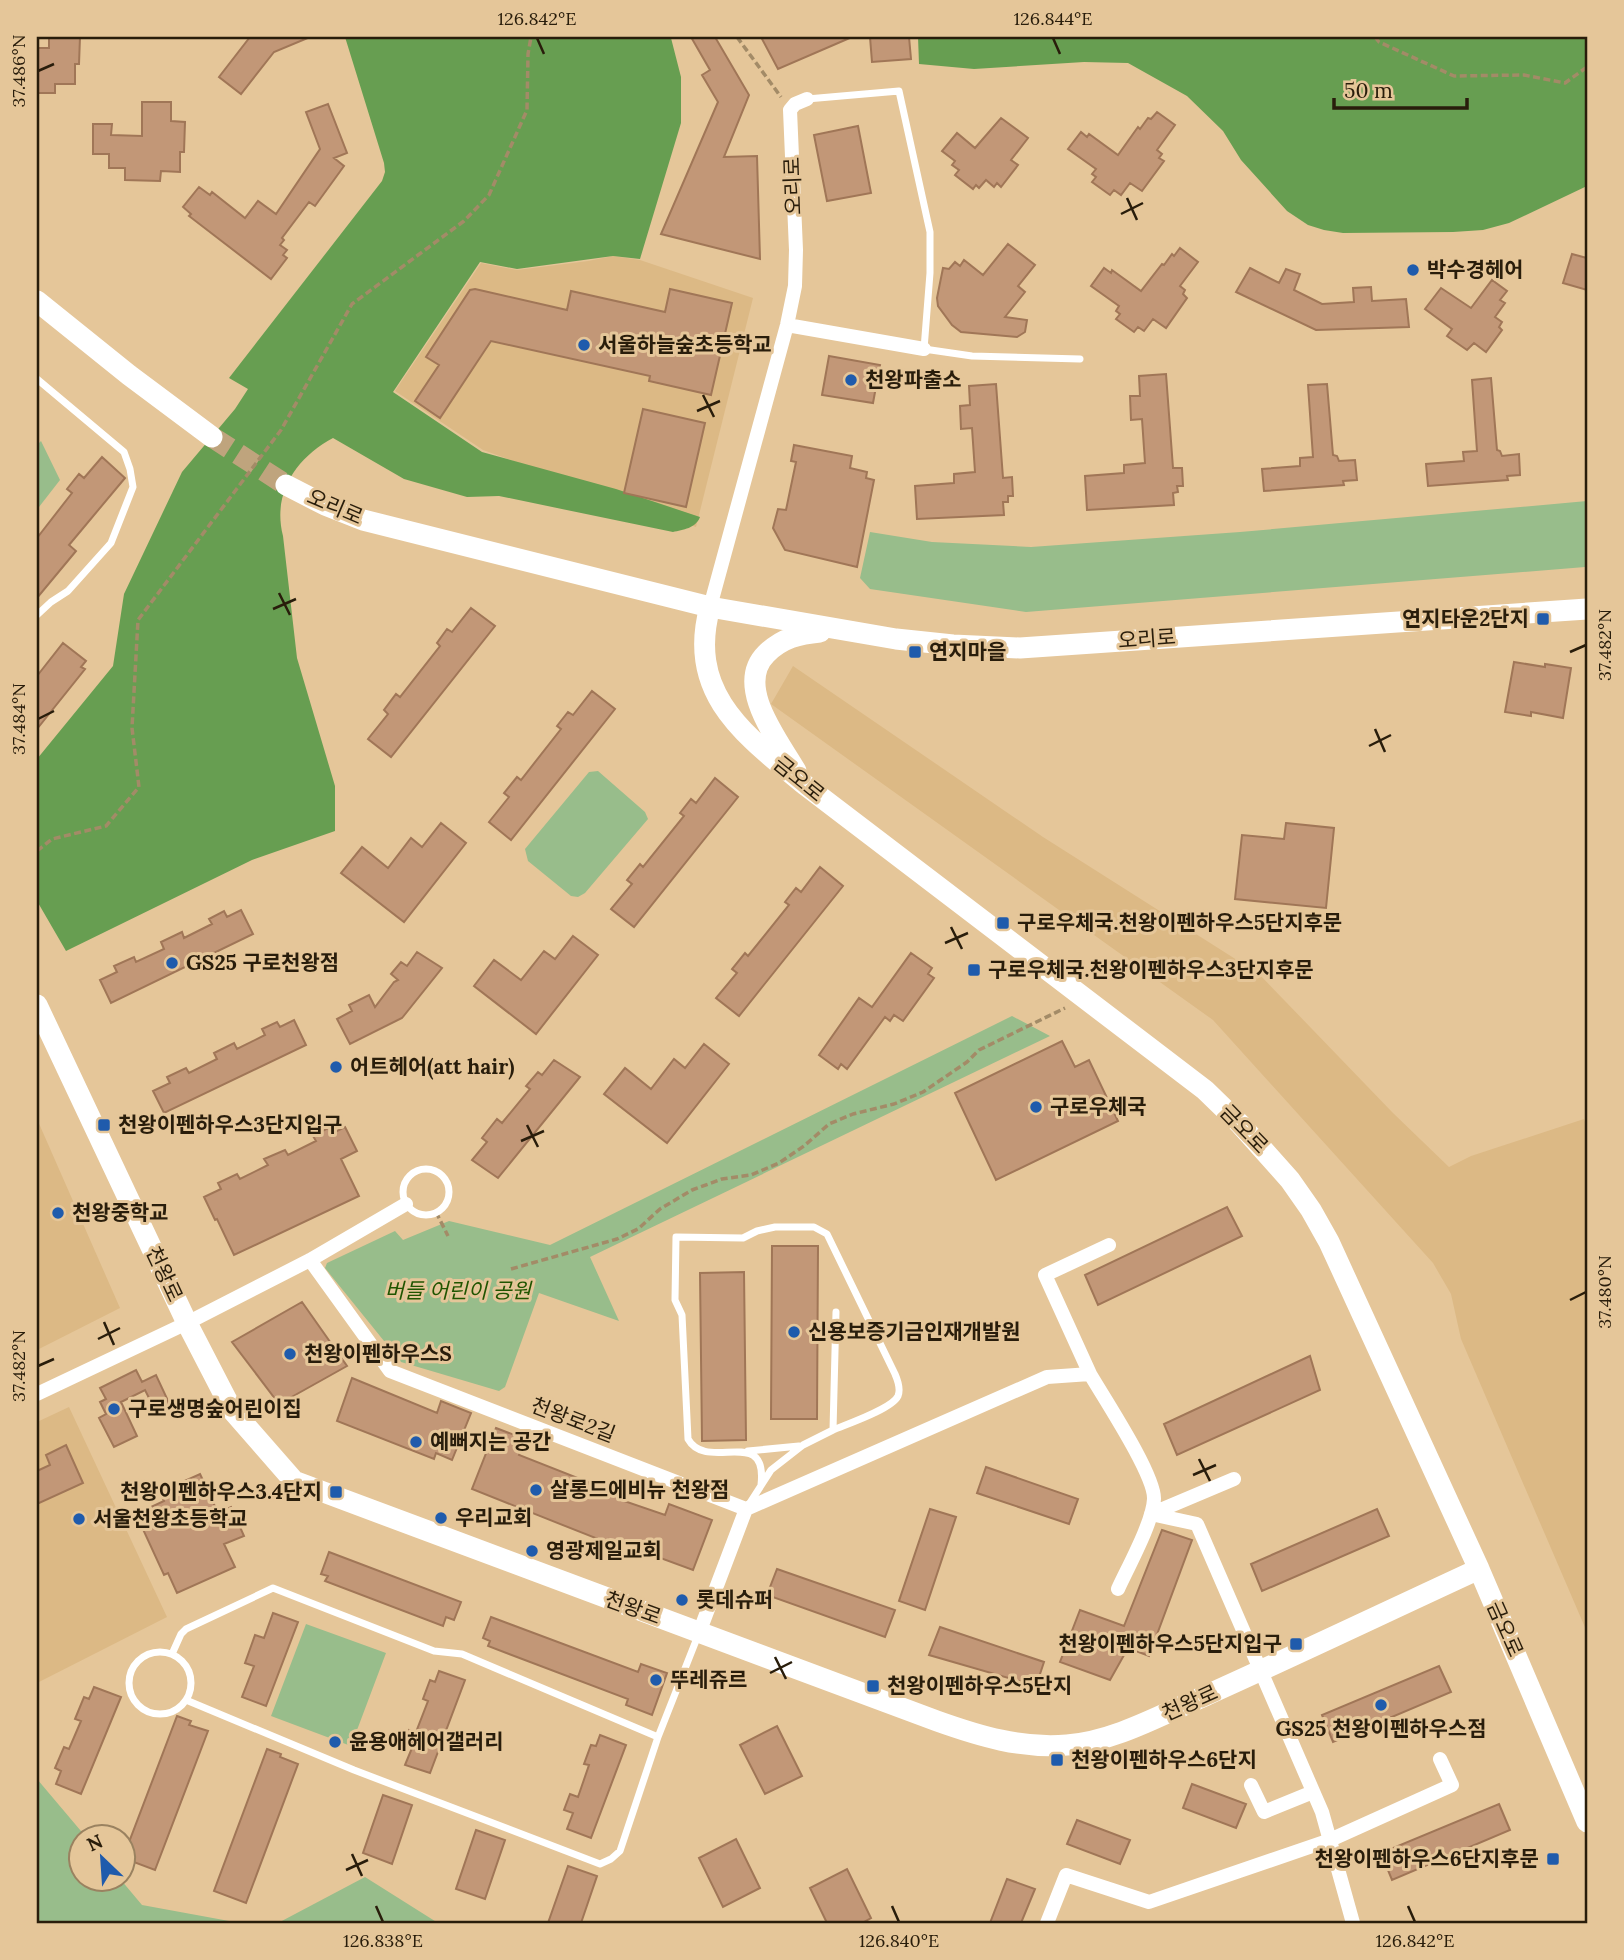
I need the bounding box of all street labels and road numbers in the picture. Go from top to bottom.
street label: 오리로 [778,157,807,215]
street label: 오리로 [303,483,367,530]
street label: 오리로 [1117,623,1177,654]
street label: 금오로 [768,750,830,807]
street label: 금오로 [1215,1098,1274,1159]
street label: 천왕로 [140,1242,189,1306]
street label: 천왕로2길 [527,1391,619,1448]
street label: 천왕로 [601,1585,665,1630]
street label: 금오로 [1481,1597,1530,1661]
street label: 천왕로 [1158,1678,1222,1727]

